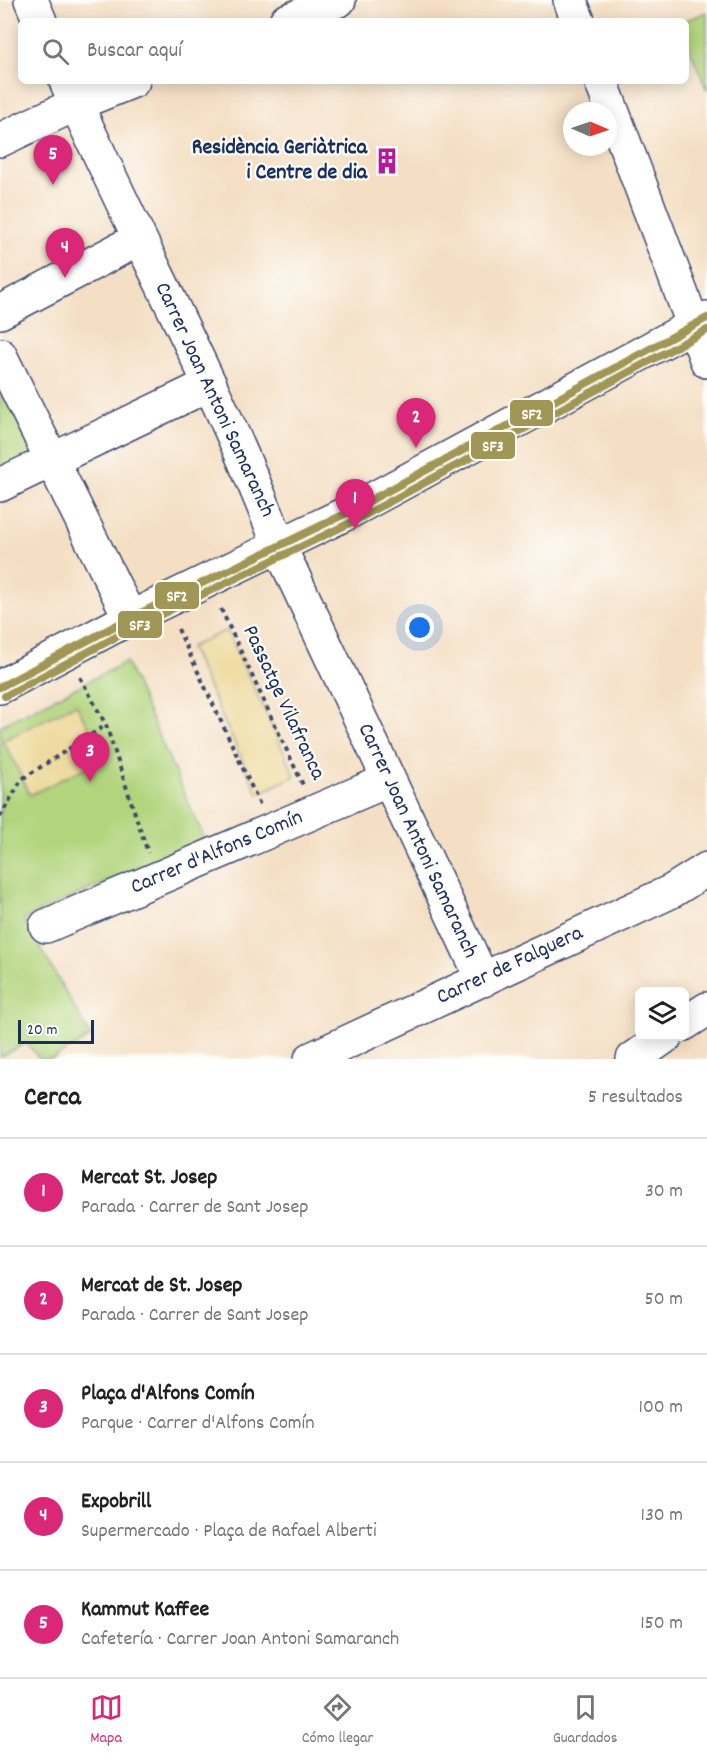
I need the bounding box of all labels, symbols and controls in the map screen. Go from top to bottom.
search box [18,18,689,84]
icon: search [39,35,72,68]
text: Buscar aquí [87,36,182,67]
north arrow [563,102,617,156]
place label: Residència Geriàtrica i Centre de dia [192,133,368,189]
pin: 5 [34,136,72,185]
building icon: Residència Geriàtrica i Centre de dia [372,146,402,176]
pin: 4 [46,228,84,278]
street label: Carrer Joan Antoni Samaranch [146,277,282,523]
pin: 2 [396,398,436,448]
line badge: SF2 [509,399,554,427]
text: SF2 [521,404,543,427]
line badge: SF3 [470,431,516,460]
text: SF3 [482,436,504,459]
pin: 1 [336,480,374,529]
line badge: SF2 [154,581,200,610]
text: SF2 [166,586,188,609]
line badge: SF3 [117,610,163,639]
your location [405,613,434,642]
text: SF3 [129,615,151,638]
street label: Passatge Vilafranca [234,621,333,786]
street label: Carrer Joan Antoni Samaranch [349,718,485,964]
pin: 3 [70,732,110,782]
street label: Carrer d'Alfons Comín [126,803,308,903]
street label: Carrer de Falguera [432,918,589,1013]
map controls [635,987,689,1041]
button: layers [635,987,689,1041]
scale bar [18,1017,94,1044]
text: 20 m [27,1019,57,1042]
text: Cerca [24,1080,81,1117]
text: 5 resultados [588,1084,683,1112]
text: Mercat St. Josep [81,1163,217,1194]
text: 1 [41,1178,46,1206]
text: 30 m [645,1178,683,1206]
text: Parada · Carrer de Sant Josep [81,1194,308,1222]
text: Mercat de St. Josep [81,1271,242,1302]
text: 2 [39,1286,48,1314]
text: 50 m [645,1286,683,1314]
text: Parada · Carrer de Sant Josep [81,1302,308,1330]
text: Plaça d'Alfons Comín [81,1379,255,1410]
text: 3 [39,1394,48,1422]
text: 100 m [639,1394,683,1422]
text: Parque · Carrer d'Alfons Comín [81,1410,314,1438]
text: Expobrill [81,1487,151,1518]
text: 4 [39,1502,48,1530]
text: 130 m [641,1502,683,1530]
text: Supermercado · Plaça de Rafael Alberti [81,1518,377,1546]
text: Kammut Kaffee [81,1595,209,1626]
text: 5 [39,1610,48,1638]
text: 150 m [640,1610,683,1638]
text: Cafetería · Carrer Joan Antoni Samaranch [81,1626,399,1654]
tab: Mapa [90,1691,123,1750]
tab: Cómo llegar [302,1691,374,1750]
tab: Guardados [553,1691,617,1750]

